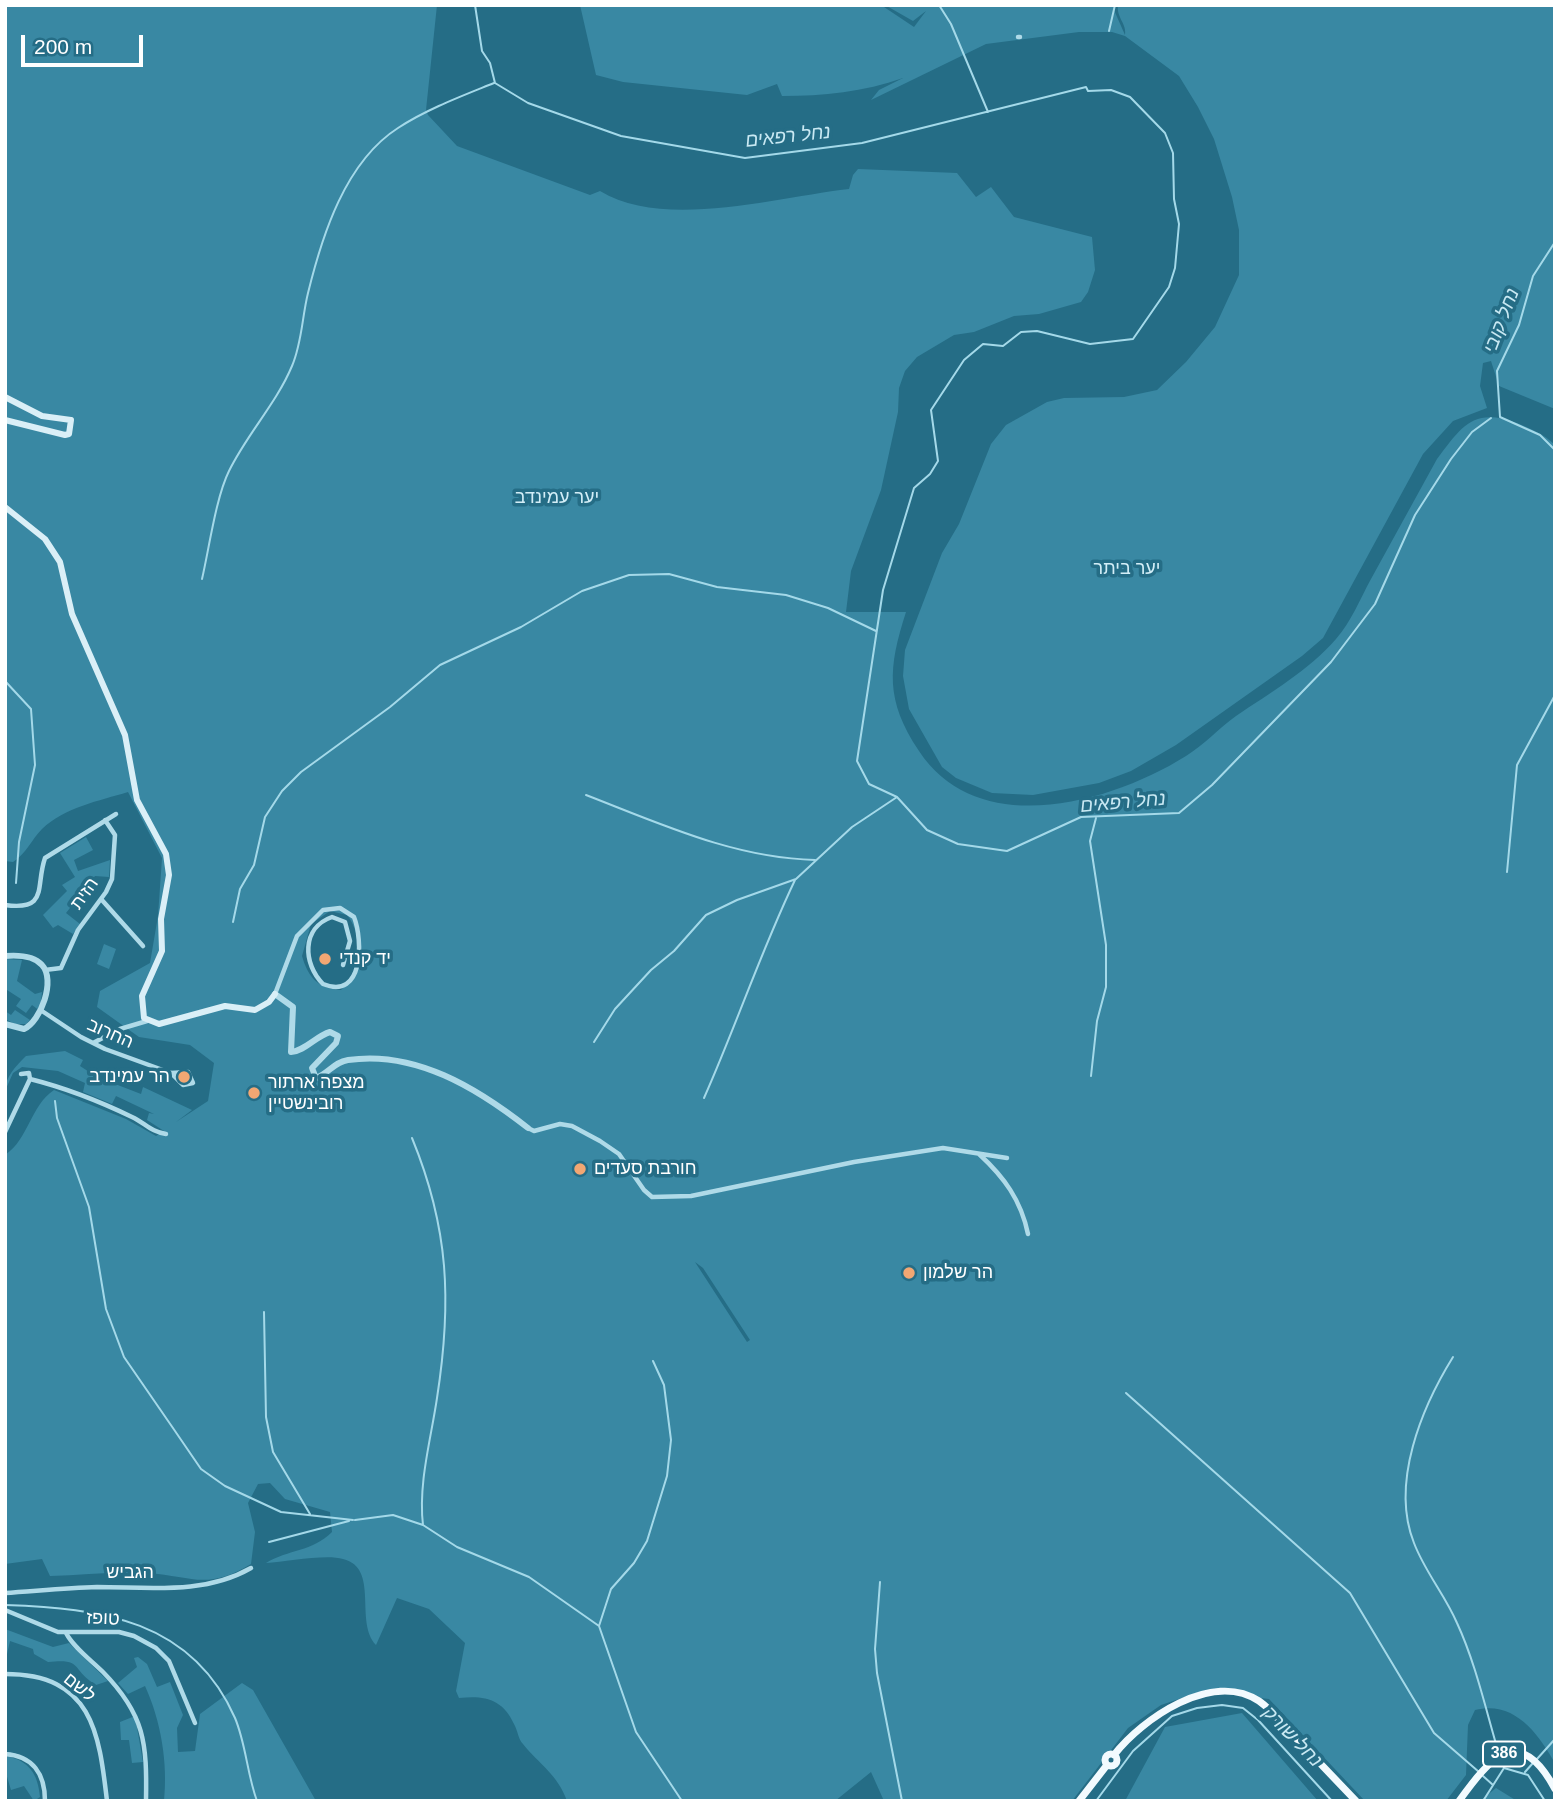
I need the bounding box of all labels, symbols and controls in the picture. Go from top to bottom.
scale bar [24,21,147,65]
text: 200 m [34,35,92,58]
water label: נחל רפאים [744,121,832,153]
water label: נחל קובי [1479,285,1525,357]
park label: יער עמינדב [515,487,599,509]
park label: יער ביתר [1094,558,1160,580]
water label: נחל רפאים [1079,788,1167,818]
street label: הזית [66,874,104,914]
place label: יד קנדי [339,948,391,970]
marker: יד קנדי [317,951,333,967]
street label: החרוב [84,1014,136,1054]
place label: הר עמינדב [89,1066,170,1088]
marker: הר עמינדב [176,1069,192,1085]
place label: מצפה ארתור רובינשטיין [268,1072,365,1114]
marker: מצפה ארתור רובינשטיין [246,1085,262,1101]
place label: חורבת סעדים [594,1158,697,1180]
marker: חורבת סעדים [572,1161,588,1177]
place label: הר שלמון [923,1262,993,1284]
marker: הר שלמון [901,1265,917,1281]
street label: הגביש [106,1562,154,1584]
street label: טופז [86,1608,120,1630]
street label: לשם [59,1669,99,1707]
water label: נחל שורק [1258,1702,1326,1772]
road number: 386 [1483,1742,1525,1766]

